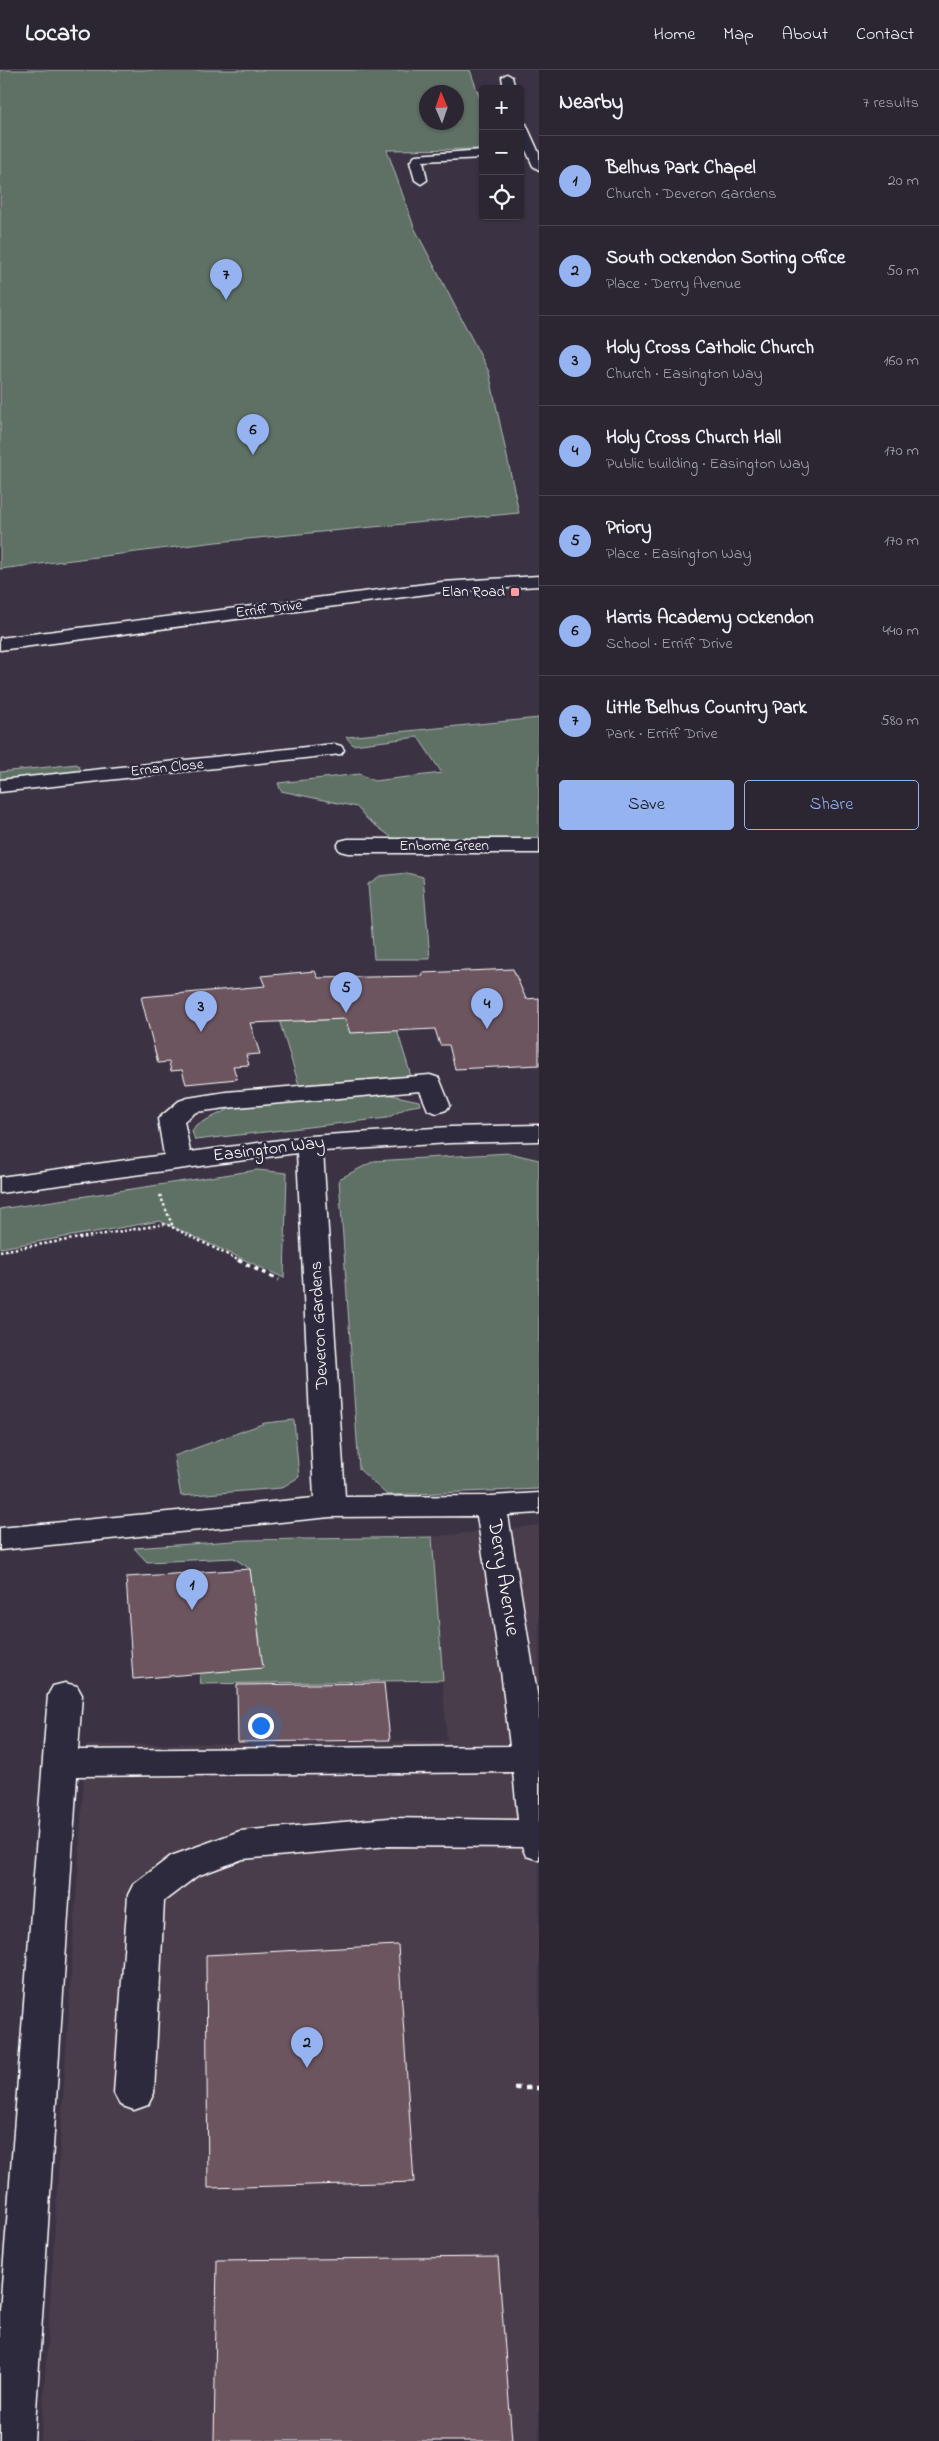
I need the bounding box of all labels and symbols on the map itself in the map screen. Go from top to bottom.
north arrow [419,85,464,130]
pin: 7 [210,259,242,300]
pin: 6 [237,414,269,455]
place label: Elan Road [442,581,506,603]
marker: Elan Road [509,586,521,598]
street label: Erriff Drive [234,594,304,624]
street label: Ernan Close [129,753,205,783]
street label: Enborne Green [399,835,489,857]
pin: 5 [330,972,362,1013]
pin: 4 [471,988,503,1029]
pin: 3 [185,991,217,1032]
street label: Easington Way [212,1130,327,1171]
street label: Deveron Gardens [304,1260,336,1391]
street label: Derry Avenue [477,1517,527,1639]
pin: 1 [176,1569,208,1610]
your location [248,1713,274,1739]
pin: 2 [291,2027,323,2068]

